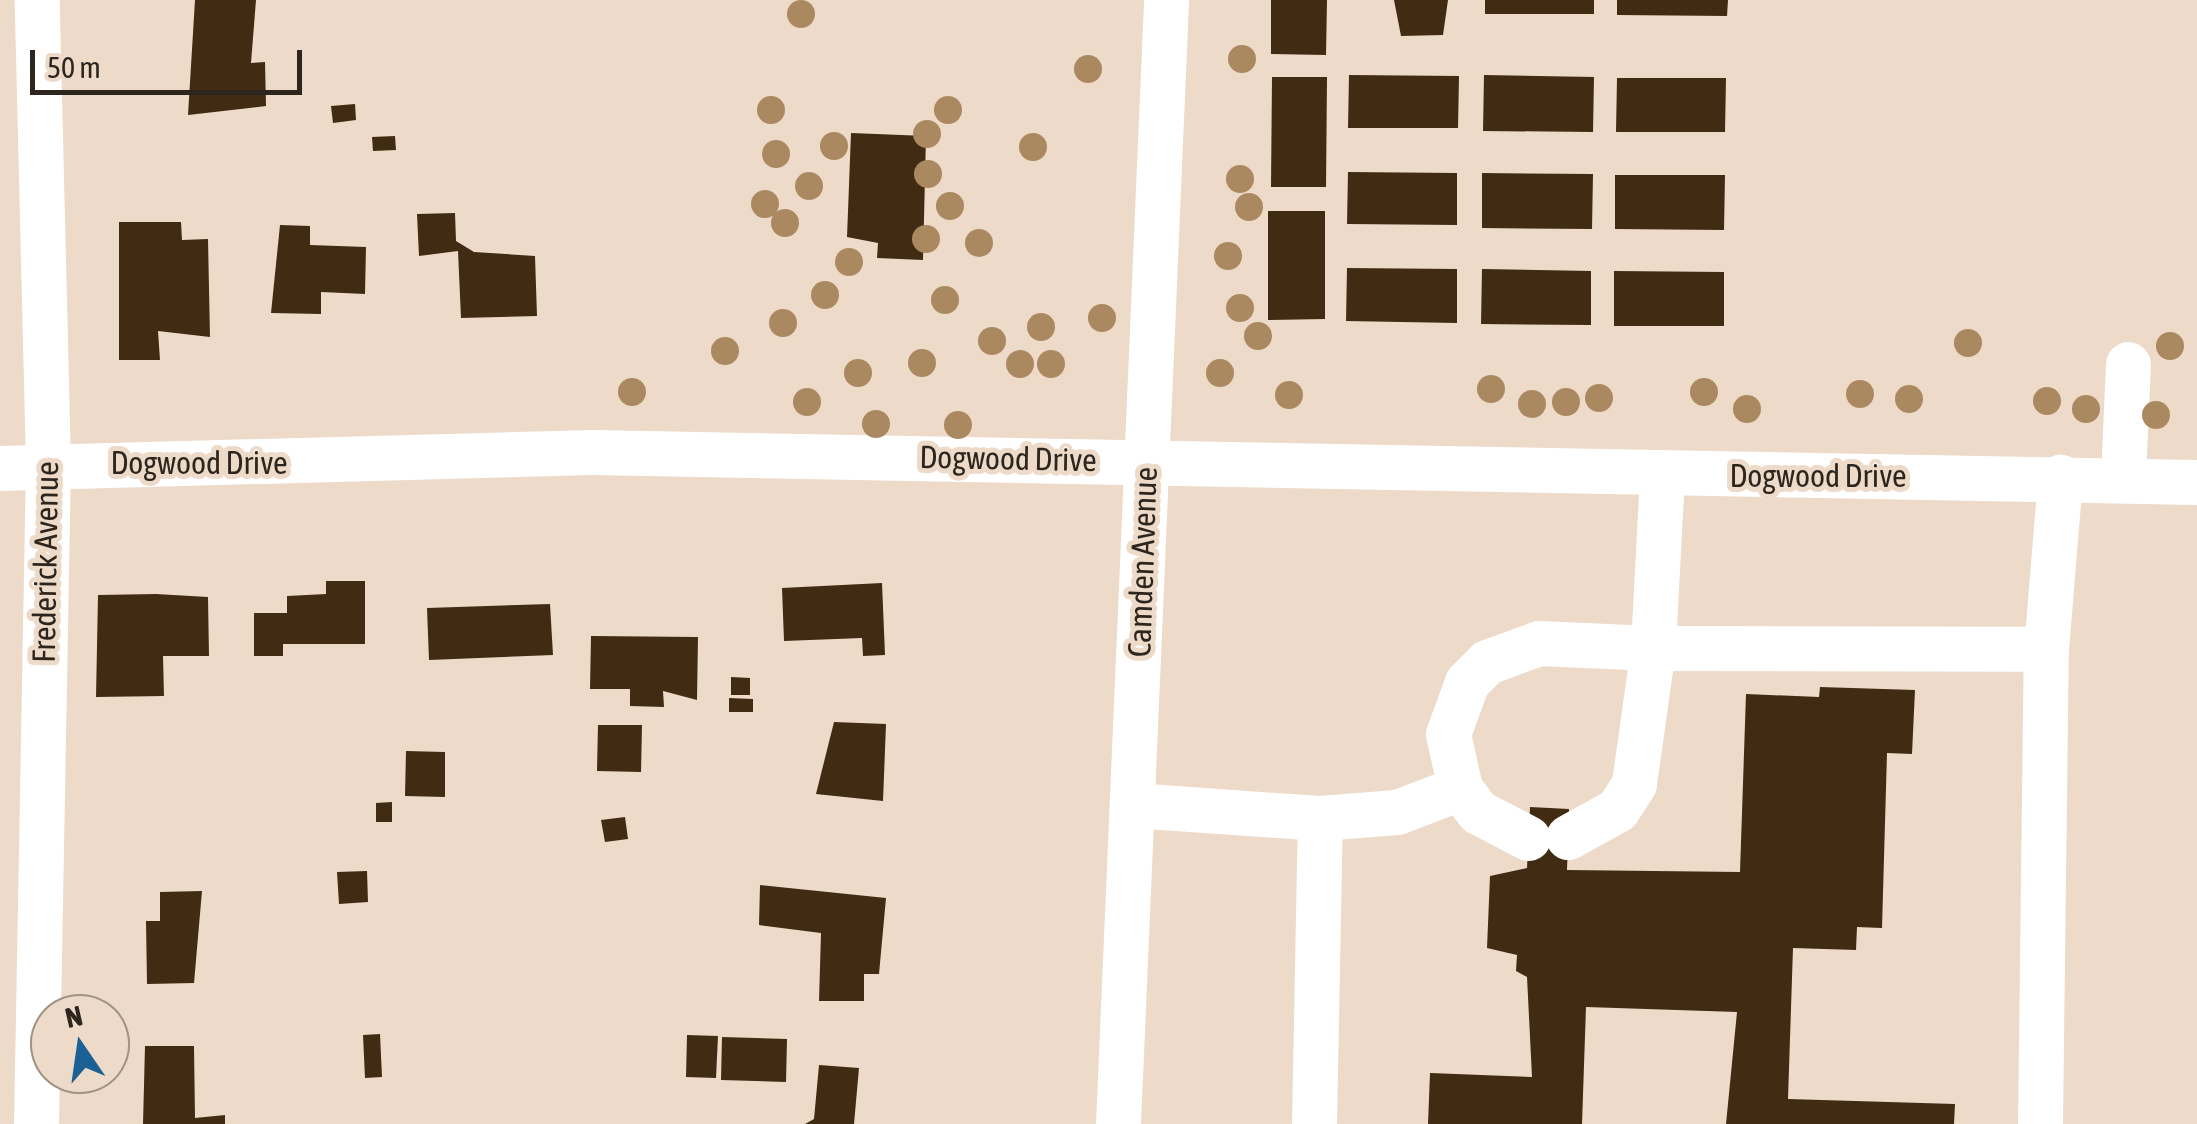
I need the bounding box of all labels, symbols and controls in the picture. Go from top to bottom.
scale bar [35,30,308,92]
text: 50 m [47,50,101,84]
street label: Dogwood Drive [919,438,1097,480]
street label: Dogwood Drive [110,444,288,482]
street label: Dogwood Drive [1729,457,1907,495]
street label: Frederick Avenue [25,461,67,663]
street label: Camden Avenue [1120,466,1166,658]
north arrow [30,994,130,1094]
text: N [62,999,85,1034]

